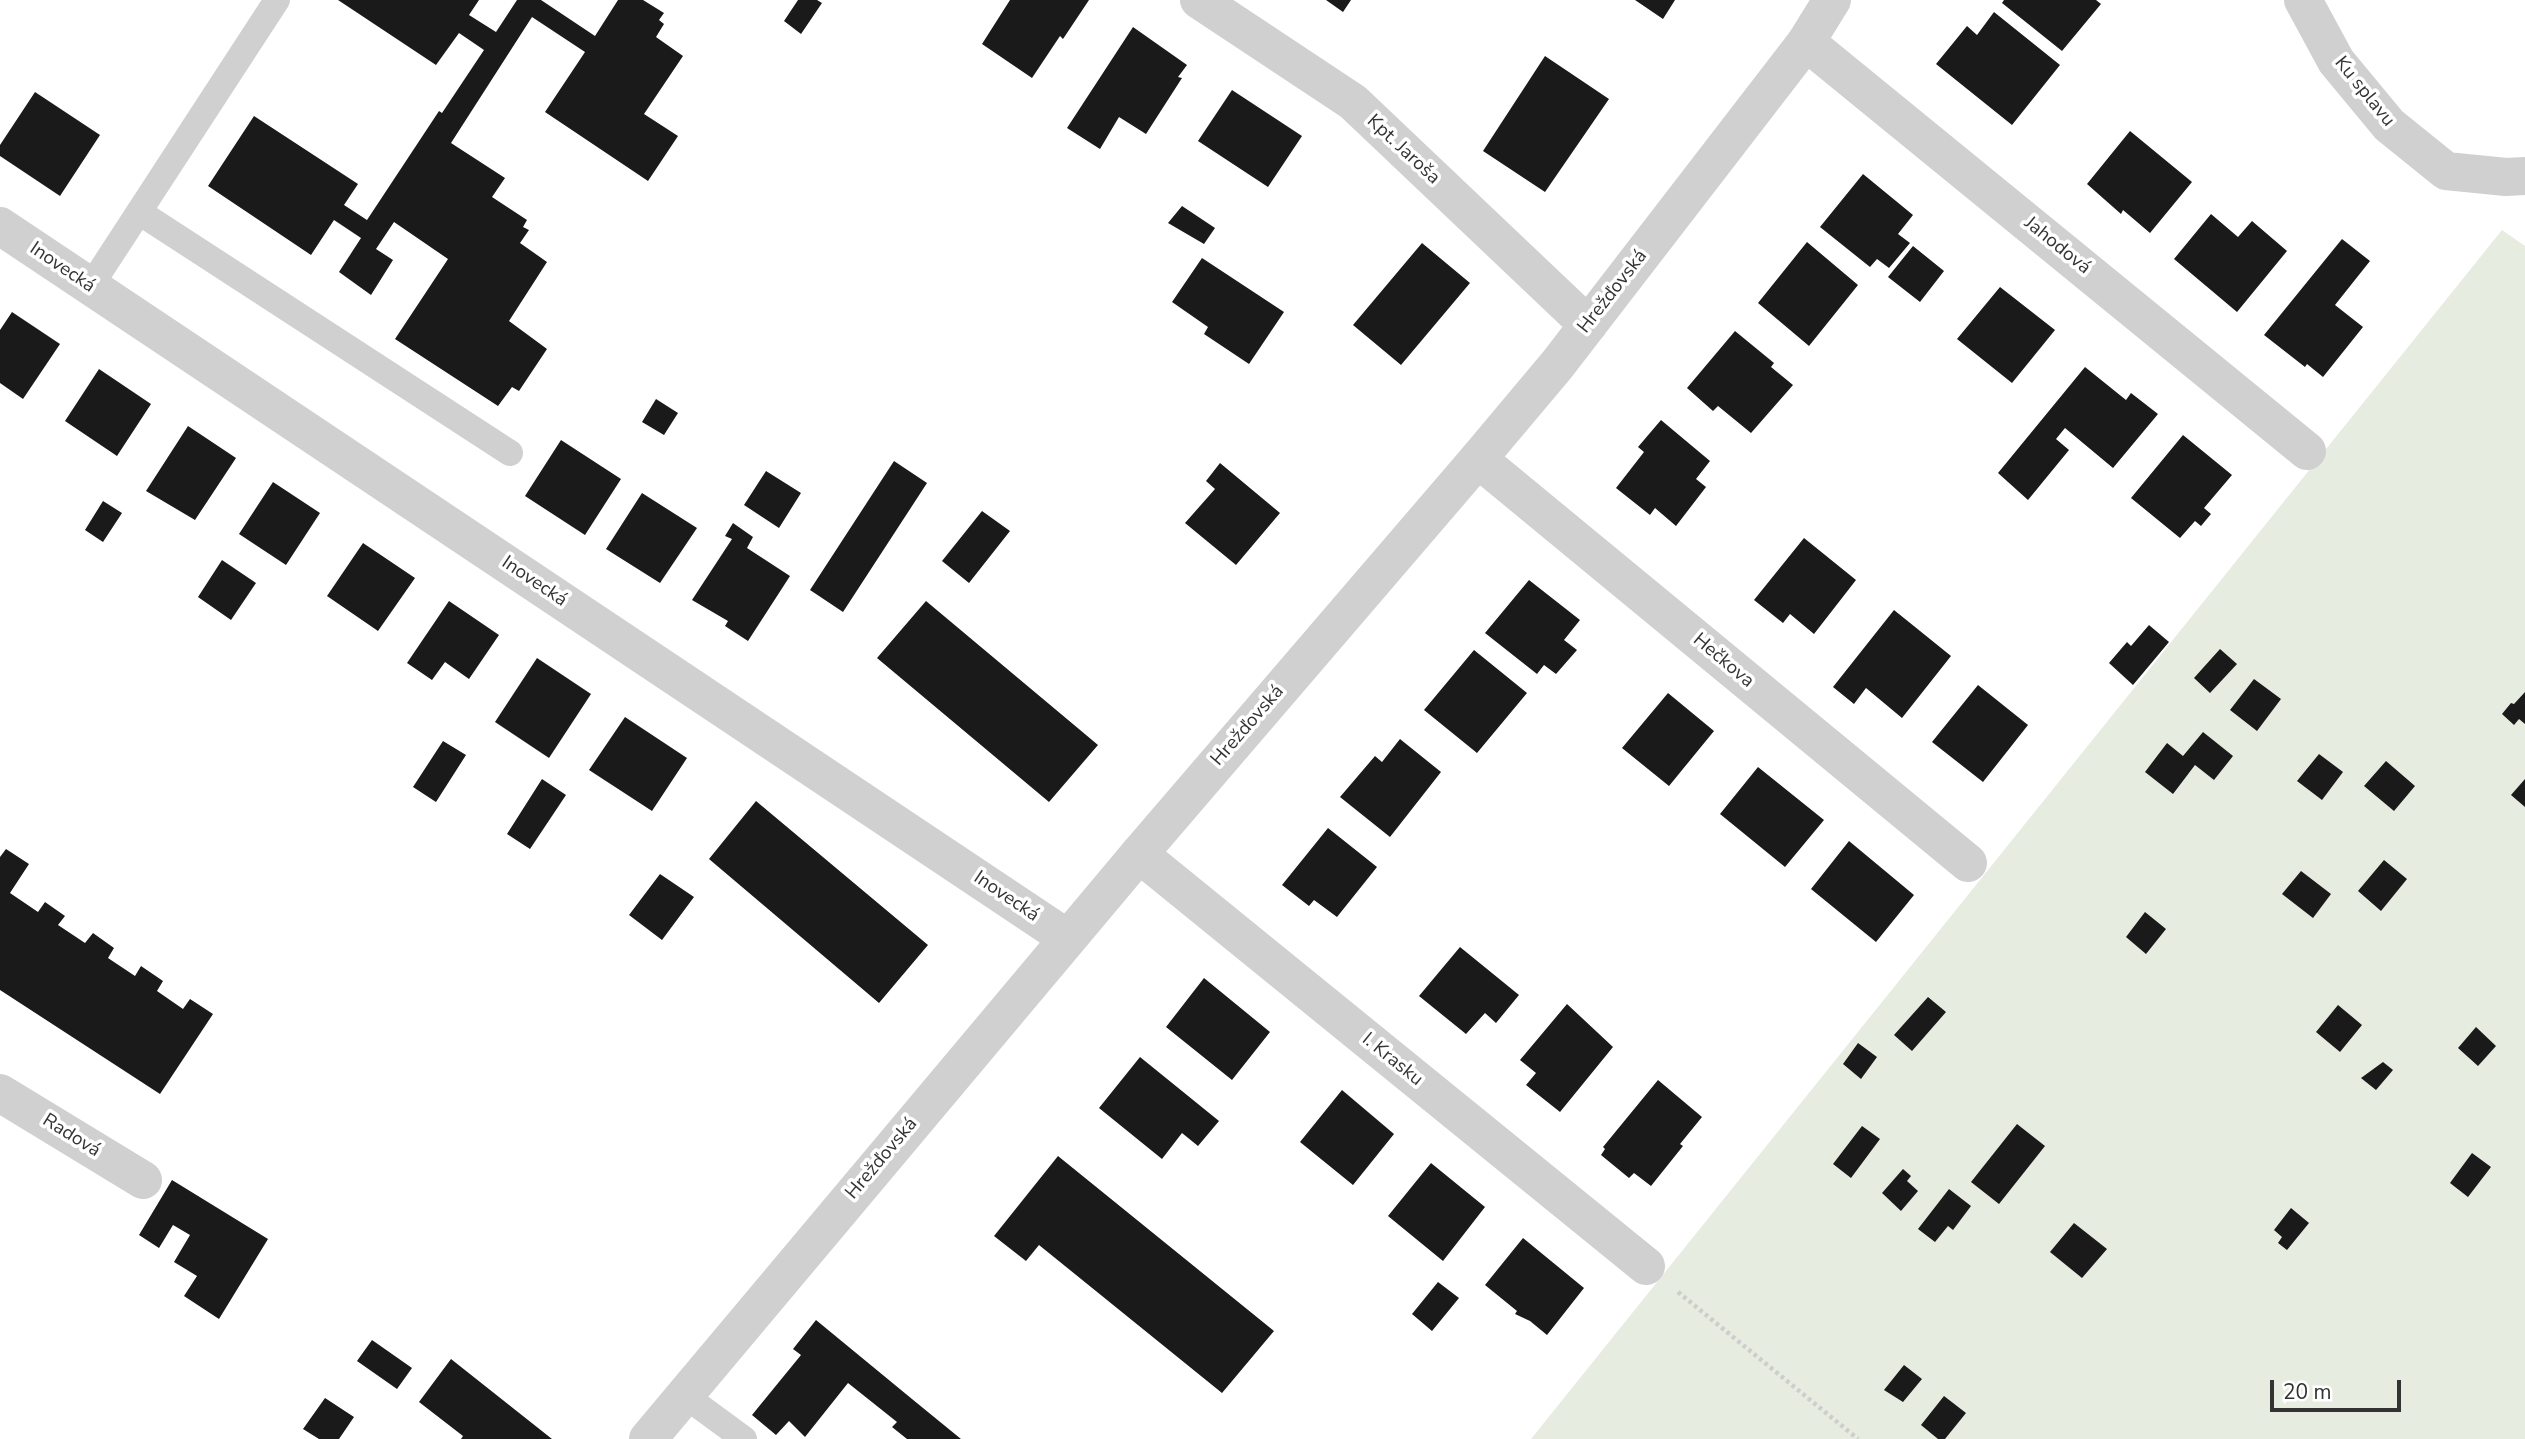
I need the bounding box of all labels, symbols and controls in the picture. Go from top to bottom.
street label: Ku splavu [2329,52,2399,132]
street label: Kpt. Jaroša [1362,110,1444,190]
street label: Jahodová [2019,212,2095,280]
street label: Inovecká [25,238,99,298]
street label: Hrežďovská [1573,246,1653,338]
street label: Inovecká [497,552,571,612]
street label: Hečkova [1688,629,1758,693]
street label: Hrežďovská [1207,681,1289,771]
street label: Inovecká [969,867,1043,927]
street label: I. Krasku [1357,1028,1427,1092]
street label: Radová [38,1109,104,1163]
street label: Hrežďovská [841,1114,923,1204]
scale bar [2273,1366,2404,1410]
text: 20 m [2283,1378,2332,1406]

